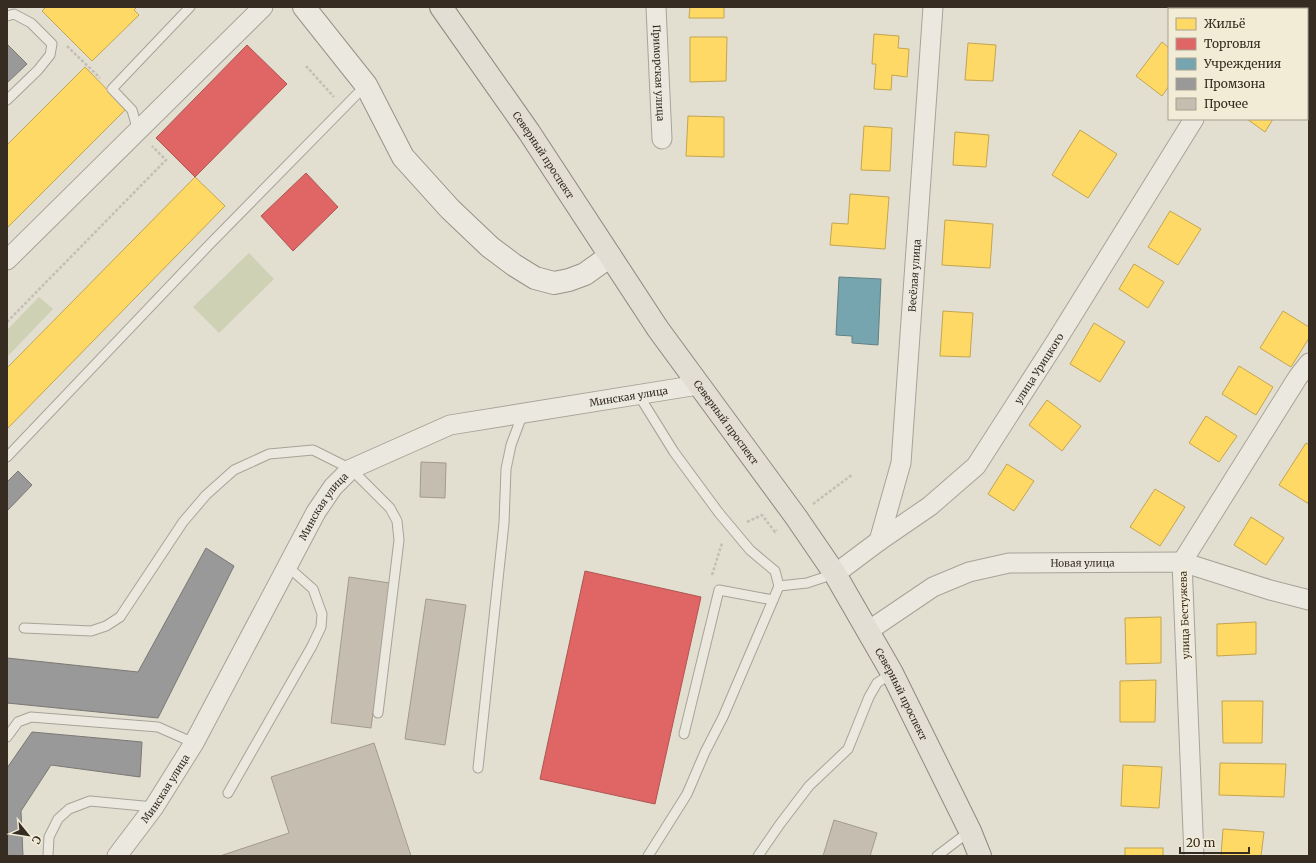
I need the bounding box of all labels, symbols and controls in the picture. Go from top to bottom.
legend [1168,8,1308,120]
text: Жильё [1204,16,1245,31]
street label: Приморская улица [650,24,667,122]
text: Торговля [1204,36,1261,51]
text: Учреждения [1203,56,1281,71]
text: Промзона [1204,76,1266,91]
text: Прочее [1204,96,1248,111]
street label: Северный проспект [509,109,577,201]
street label: Весёлая улица [906,238,924,312]
street label: улица Урицкого [1012,331,1067,406]
street label: Северный проспект [691,378,761,468]
street label: Минская улица [588,384,670,409]
street label: Минская улица [296,469,351,543]
street label: Новая улица [1050,556,1115,570]
street label: улица Бестужева [1176,570,1193,659]
street label: Северный проспект [872,646,930,743]
street label: Минская улица [138,751,193,826]
north arrow [8,815,48,855]
scale bar [1180,829,1249,855]
text: С [29,833,45,847]
text: 20 m [1186,835,1215,850]

